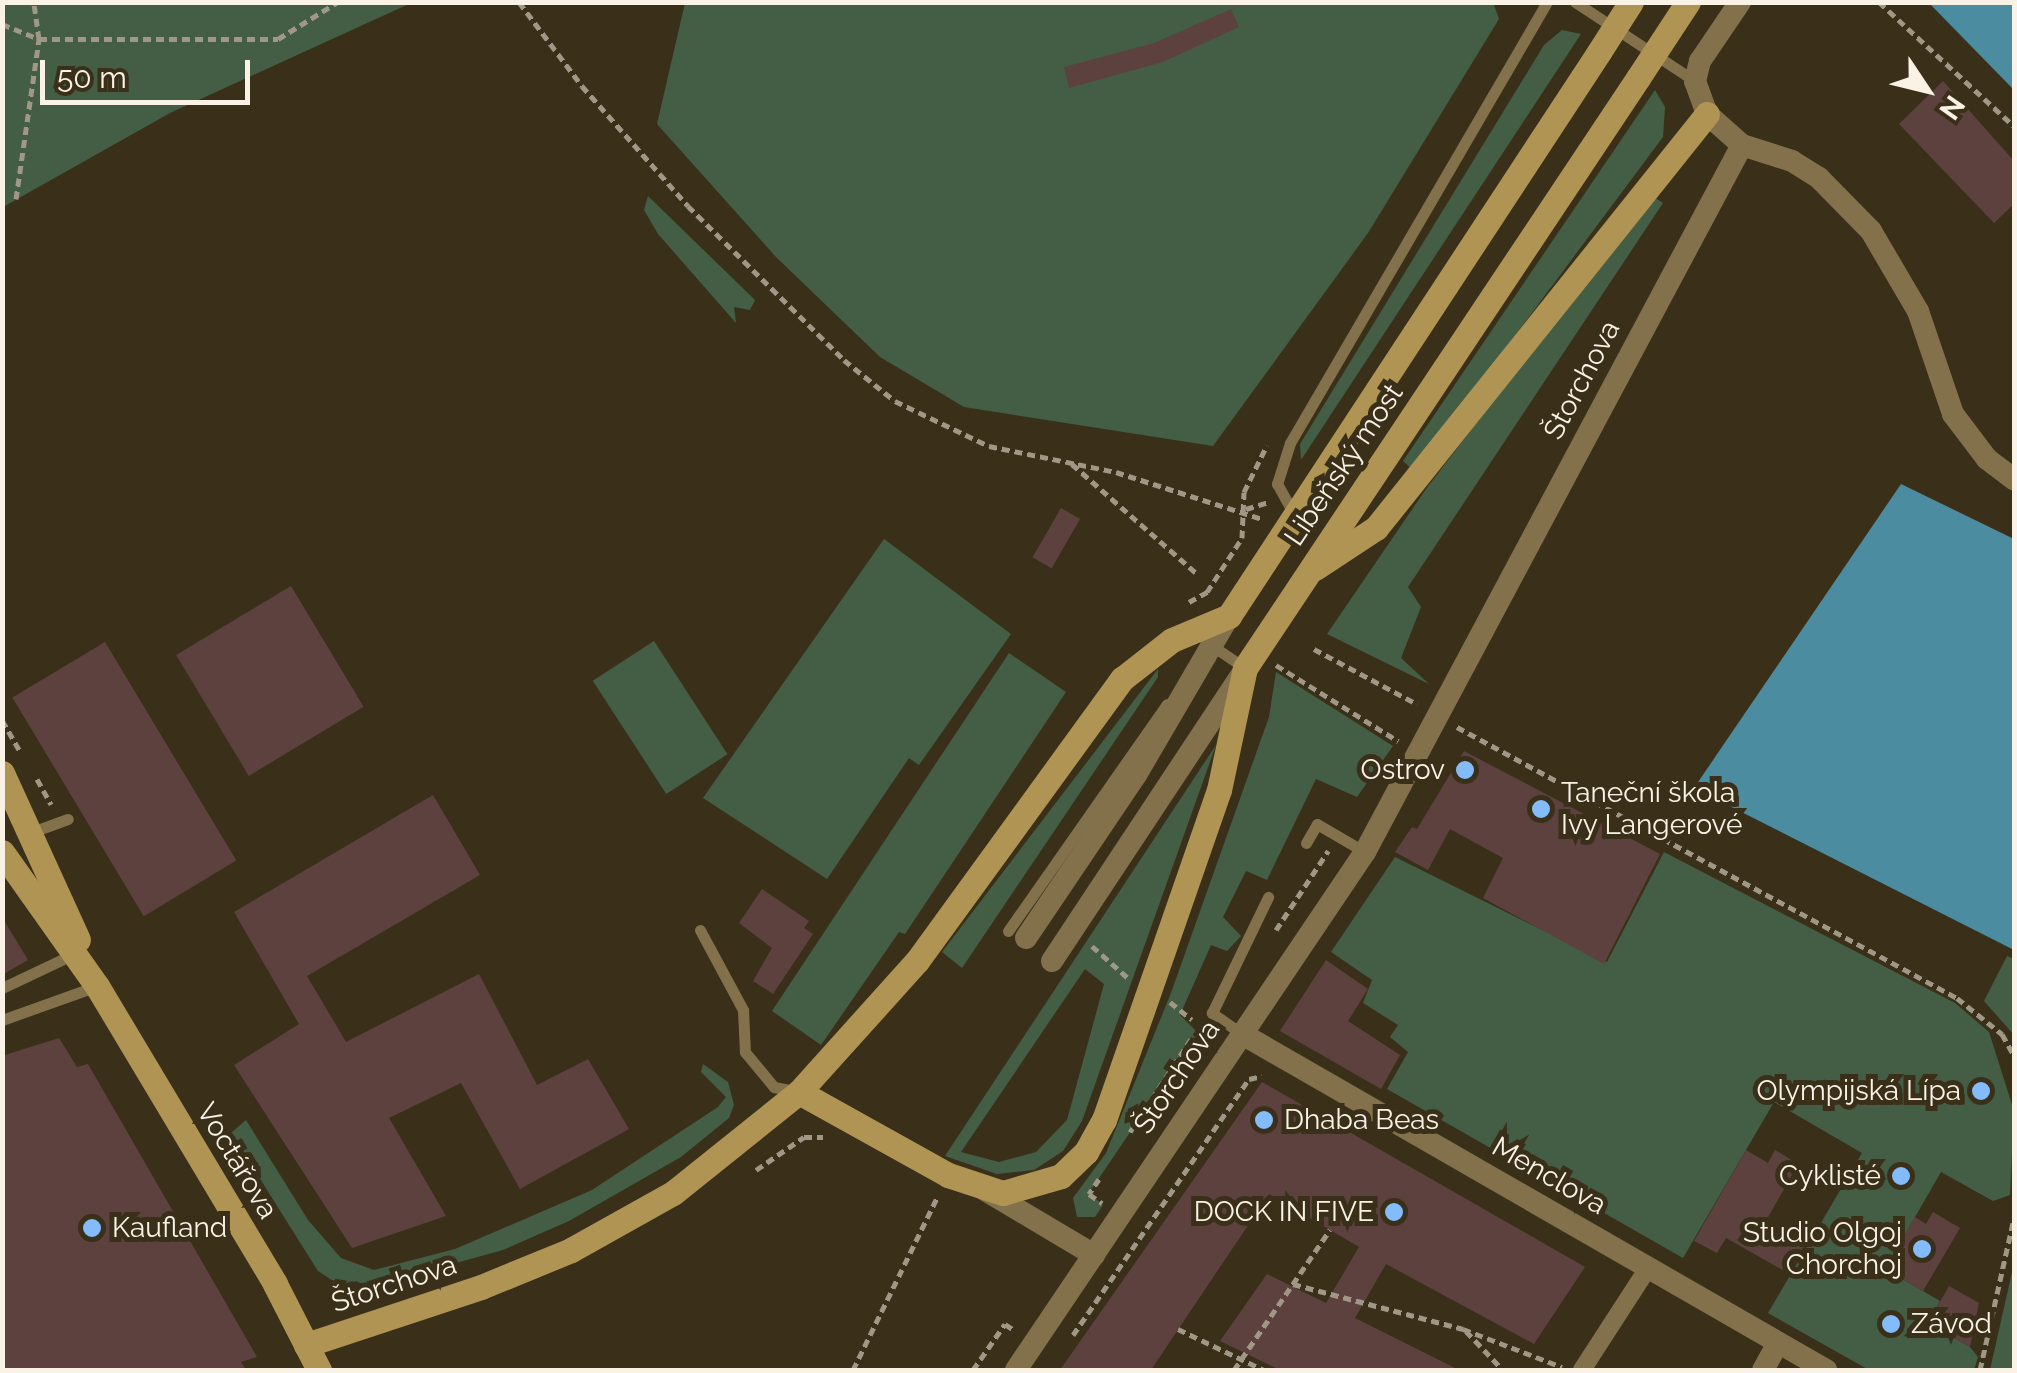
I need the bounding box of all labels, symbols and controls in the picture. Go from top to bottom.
scale bar [45,40,255,102]
north arrow [1877,40,1977,140]
text: 50 m [57,60,127,95]
text: N [1932,89,1972,126]
street label: Štorchova [1537,315,1627,445]
street label: Libeňský most [1277,377,1411,553]
place label: Ostrov [1361,753,1445,787]
marker: Ostrov [1454,759,1476,781]
place label: Taneční škola Ivy Langerové [1561,776,1743,842]
marker: Taneční škola Ivy Langerové [1530,798,1552,820]
street label: Štorchova [1127,1014,1227,1140]
place label: Olympijská Lípa [1757,1074,1961,1108]
marker: Olympijská Lípa [1970,1080,1992,1102]
street label: Voctářova [189,1097,285,1225]
place label: Dhaba Beas [1284,1103,1439,1137]
marker: Dhaba Beas [1253,1109,1275,1131]
street label: Menclova [1486,1130,1612,1222]
place label: Cyklisté [1779,1159,1881,1193]
marker: Cyklisté [1890,1165,1912,1187]
place label: DOCK IN FIVE [1193,1195,1374,1229]
marker: DOCK IN FIVE [1383,1201,1405,1223]
place label: Kaufland [112,1211,227,1245]
place label: Studio Olgoj Chorchoj [1743,1216,1902,1282]
marker: Kaufland [81,1217,103,1239]
marker: Studio Olgoj Chorchoj [1911,1238,1933,1260]
street label: Štorchova [327,1248,461,1320]
place label: Závod [1911,1307,1992,1341]
marker: Závod [1880,1313,1902,1335]

